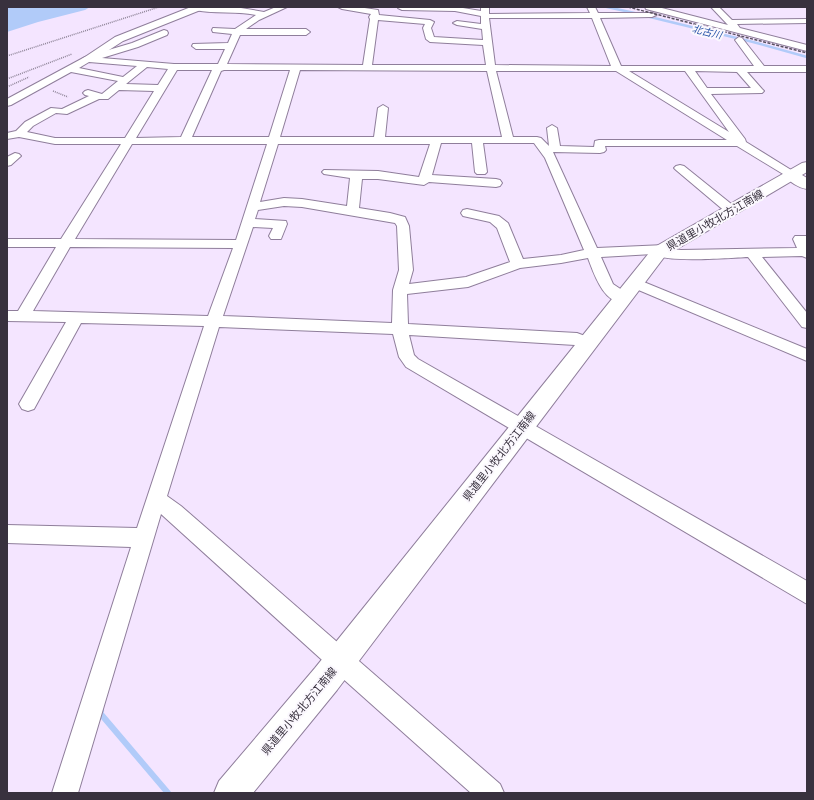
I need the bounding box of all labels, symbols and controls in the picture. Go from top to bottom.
water label: 北古川 [691,22,724,42]
street label: 県道里小牧北方江南線 [664,186,766,254]
street label: 県道里小牧北方江南線 [460,408,538,504]
street label: 県道里小牧北方江南線 [258,664,340,758]

